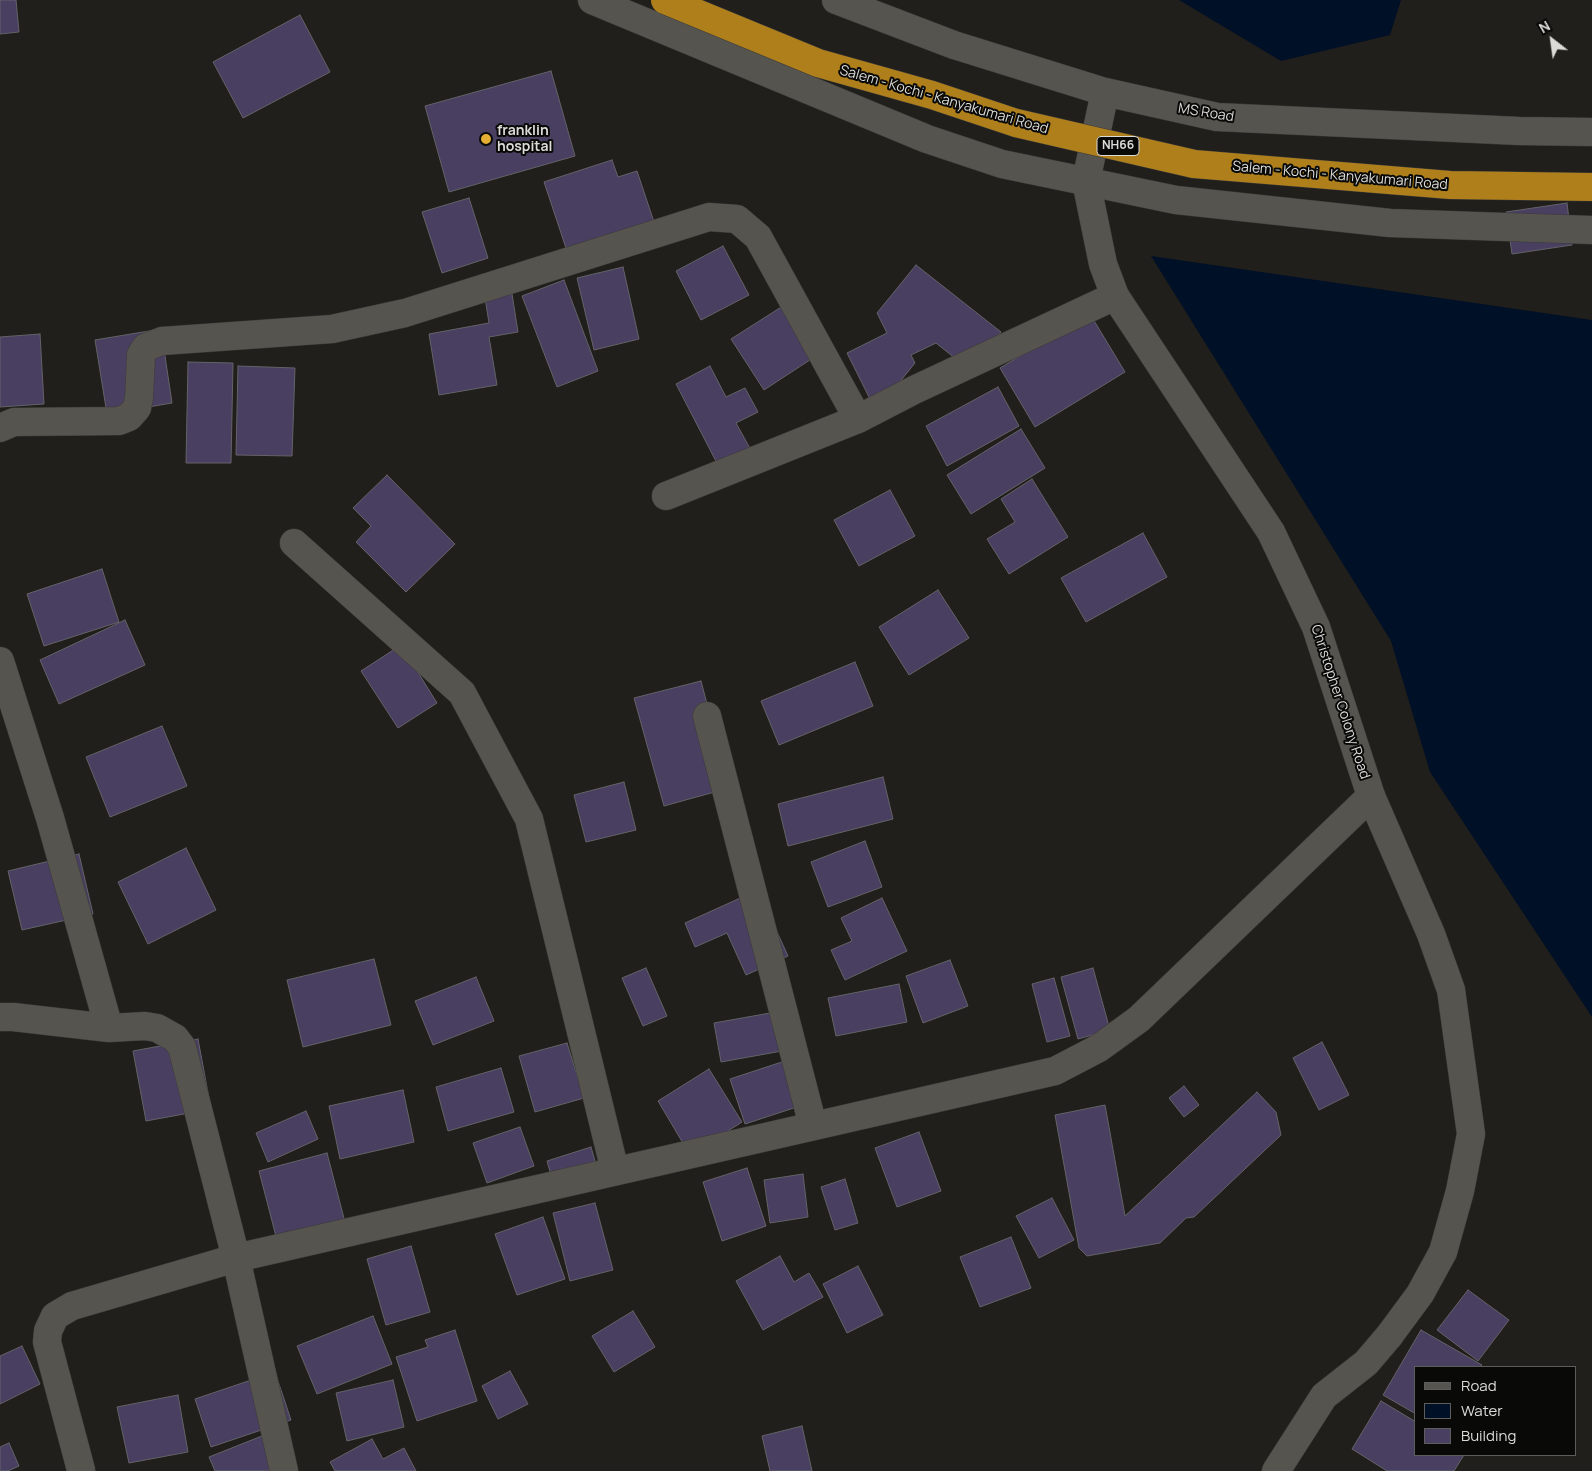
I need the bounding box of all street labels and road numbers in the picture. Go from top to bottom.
street label: Salem - Kochi - Kanyakumari Road [838,62,1050,138]
street label: MS Road [1177,100,1235,126]
road number: NH66 [1097,136,1139,156]
street label: Salem - Kochi - Kanyakumari Road [1232,158,1448,194]
street label: Christopher Colony Road [1307,623,1373,781]

